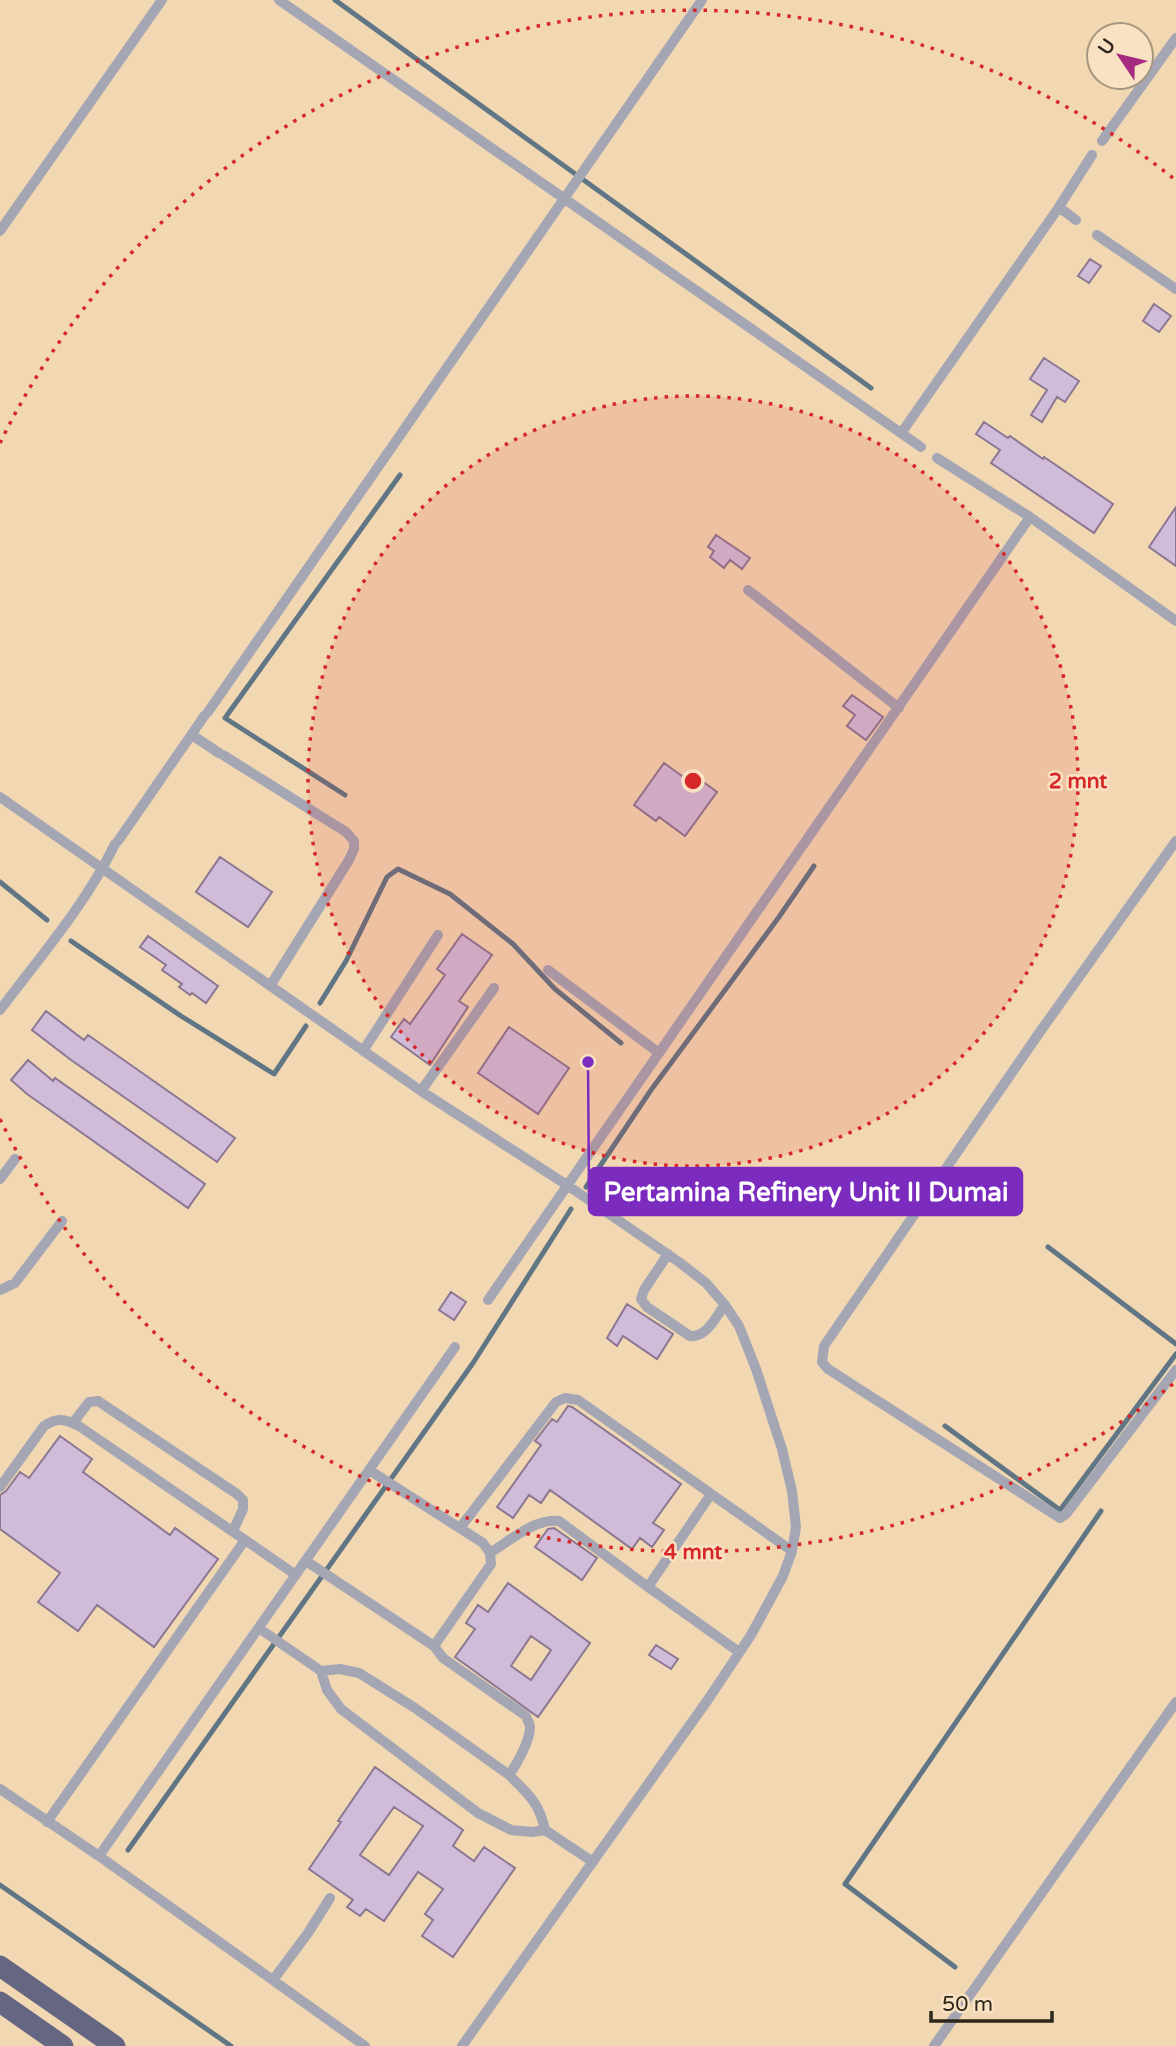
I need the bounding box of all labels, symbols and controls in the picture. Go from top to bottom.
north arrow [1085,21,1155,91]
text: U [1094,35,1120,59]
centre of rings [681,769,705,793]
text: 2 mnt [1049,769,1107,794]
callout: Pertamina Refinery Unit II Dumai [589,1168,1022,1215]
text: Pertamina Refinery Unit II Dumai [604,1177,1008,1208]
text: 4 mnt [664,1540,722,1565]
scale bar [931,1980,1052,2024]
text: 50 m [942,1992,993,2017]

